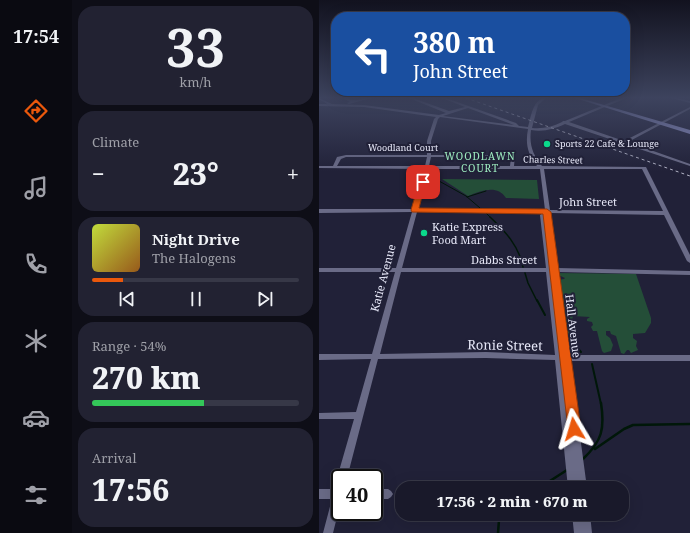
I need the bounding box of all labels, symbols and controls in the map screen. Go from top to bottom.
text: 33 [166,11,225,82]
text: 380 m [413,23,495,61]
text: 17:54 [13,24,59,48]
icon: left [347,28,399,80]
text: John Street [413,59,508,83]
text: km/h [180,73,211,91]
icon: directions [22,97,50,125]
text: Climate [92,133,139,151]
place label: Sports 22 Cafe & Lounge [555,137,659,150]
marker: Sports 22 Cafe & Lounge [542,139,552,149]
street label: Woodland Court [368,141,438,154]
district label: WOODLAWN COURT [444,149,516,175]
street label: Charles Street [523,152,583,167]
text: 23° [173,153,219,194]
text: − [92,158,105,188]
text: + [287,158,299,188]
pin [406,165,440,199]
icon: arrive [412,171,434,193]
icon: music [22,174,50,202]
street label: John Street [558,194,617,209]
place label: Katie Express Food Mart [432,219,503,247]
marker: Katie Express Food Mart [419,228,429,238]
text: Night Drive [152,229,240,249]
street label: Katie Avenue [366,242,399,313]
text: The Halogens [152,249,236,267]
icon: phone [22,250,50,278]
street label: Dabbs Street [471,252,537,267]
icon: previous [116,288,138,310]
icon: pause [185,288,207,310]
icon: next [254,288,276,310]
street label: Hall Avenue [562,293,585,359]
icon: climate [22,327,50,355]
street label: Ronie Street [467,335,543,355]
text: Range · 54% [92,337,166,355]
text: 270 km [92,357,201,398]
icon: car [22,404,50,432]
position arrow [553,408,595,450]
text: Arrival [92,449,136,467]
text: 17:56 [92,469,169,510]
speed limit sign: 40 [331,469,383,521]
icon: filters [22,481,50,509]
text: 17:56 · 2 min · 670 m [436,491,588,511]

